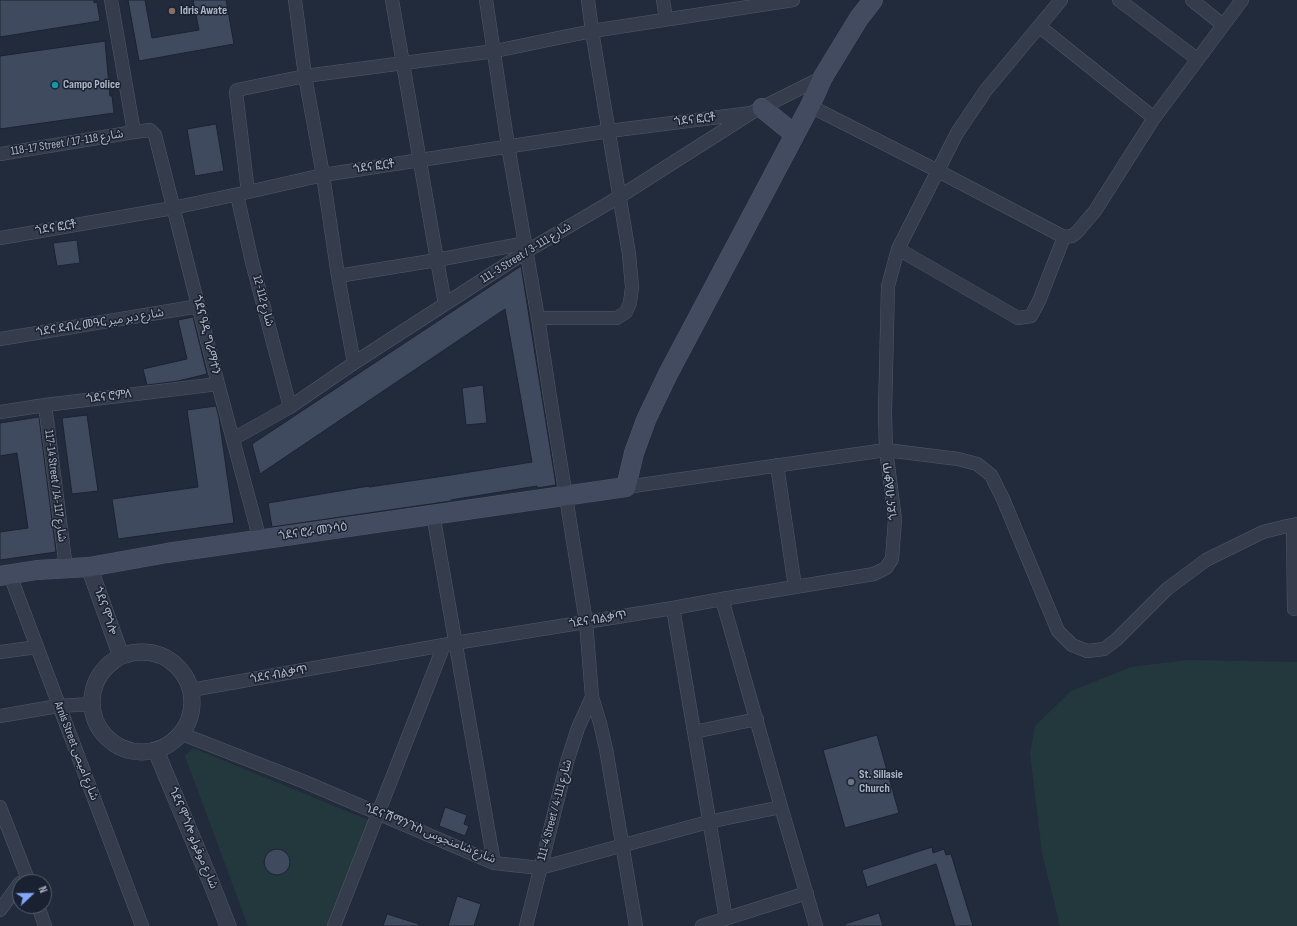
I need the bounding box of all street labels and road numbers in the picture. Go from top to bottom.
street label: ጎደና ፎርቶ [673,110,717,130]
street label: 118-17 Street / شارع 118-17 [10,127,124,159]
street label: ጎደና ፎርቶ [352,157,396,177]
street label: ጎደና ፎርቶ [34,217,78,239]
street label: 111-3 Street / شارع 111-3 [478,219,574,287]
street label: شارع 112-12 [249,274,277,328]
street label: ጎደና ዓዲ ግራማተን [189,294,223,376]
street label: ጎደና ደብረ መዓር شارع دبر مير [35,306,165,340]
street label: ጎደና ሮምለ [85,387,133,407]
street label: 117-14 Street / شارع 117-14 [41,429,69,543]
street label: ጎደና ብልቃጥ [881,461,901,521]
street label: ጎደና ሮራ መንሳዕ [278,520,348,544]
street label: ጎደና ሞጎሎ [90,585,120,637]
street label: ጎደና ብልቃጥ [568,608,628,632]
street label: ጎደና ብልቃጥ [249,663,309,687]
street label: Arnis Street شارع اميص [51,700,101,802]
street label: 111-4 Street / شارع 111-4 [535,758,575,862]
street label: ጎደና ሞጎሎ شارع موقولو [165,785,221,891]
street label: ጎደና ሽማንጉስ شارع شامنجوس [362,801,498,867]

